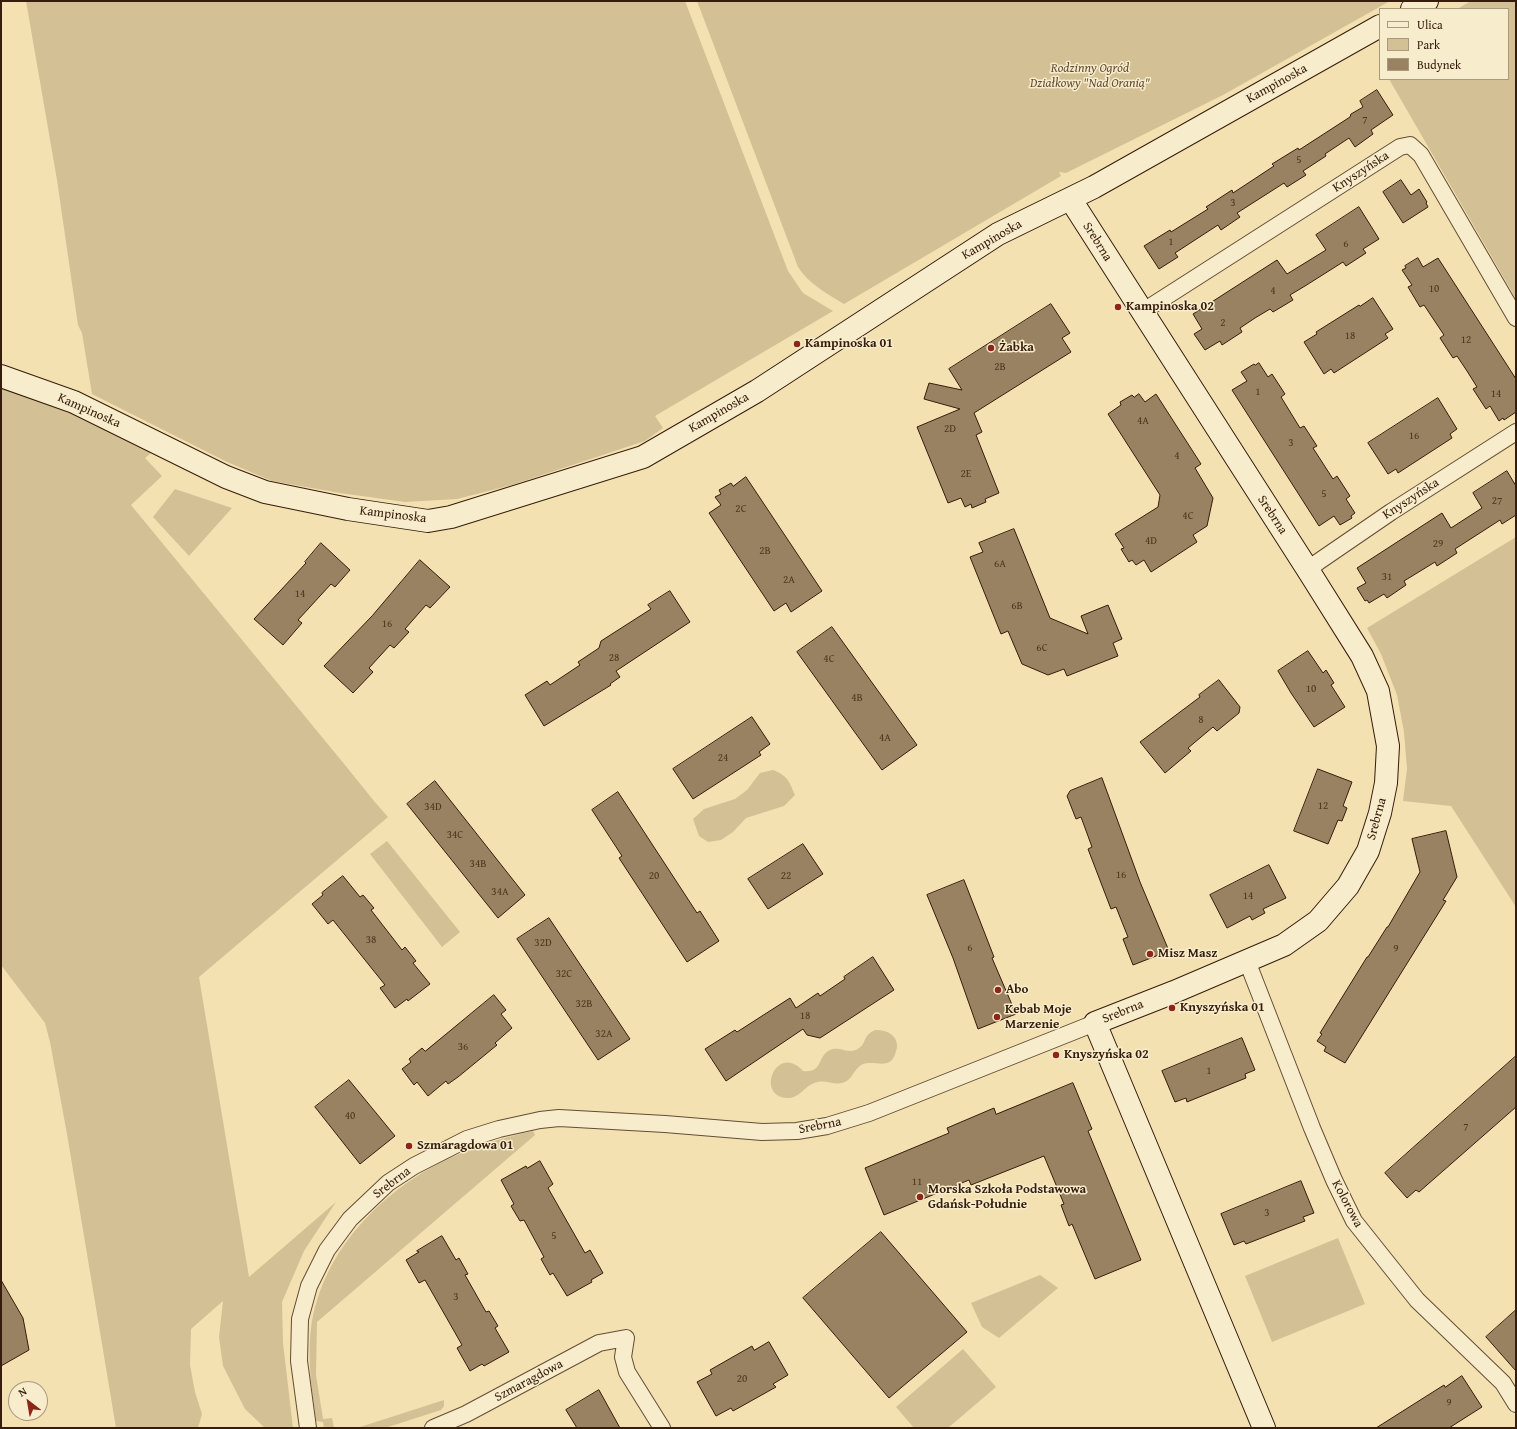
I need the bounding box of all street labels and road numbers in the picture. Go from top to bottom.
street label: Kampinoska [1244,61,1310,107]
street label: Knyszyńska [1330,148,1392,196]
street label: Kampinoska [959,217,1025,263]
street label: Srebrna [1079,220,1115,264]
street label: Kampinoska [55,390,123,432]
street label: Kampinoska [686,390,752,436]
street label: Knyszyńska [1380,475,1442,523]
street label: Srebrna [1254,493,1290,537]
street label: Kampinoska [359,503,427,527]
street label: Srebrna [1364,796,1390,842]
street label: Srebrna [1100,997,1146,1027]
street label: Srebrna [797,1114,843,1138]
street label: Srebrna [370,1164,414,1202]
street label: Kolorowa [1328,1178,1366,1230]
street label: Szmaragdowa [492,1356,566,1406]

